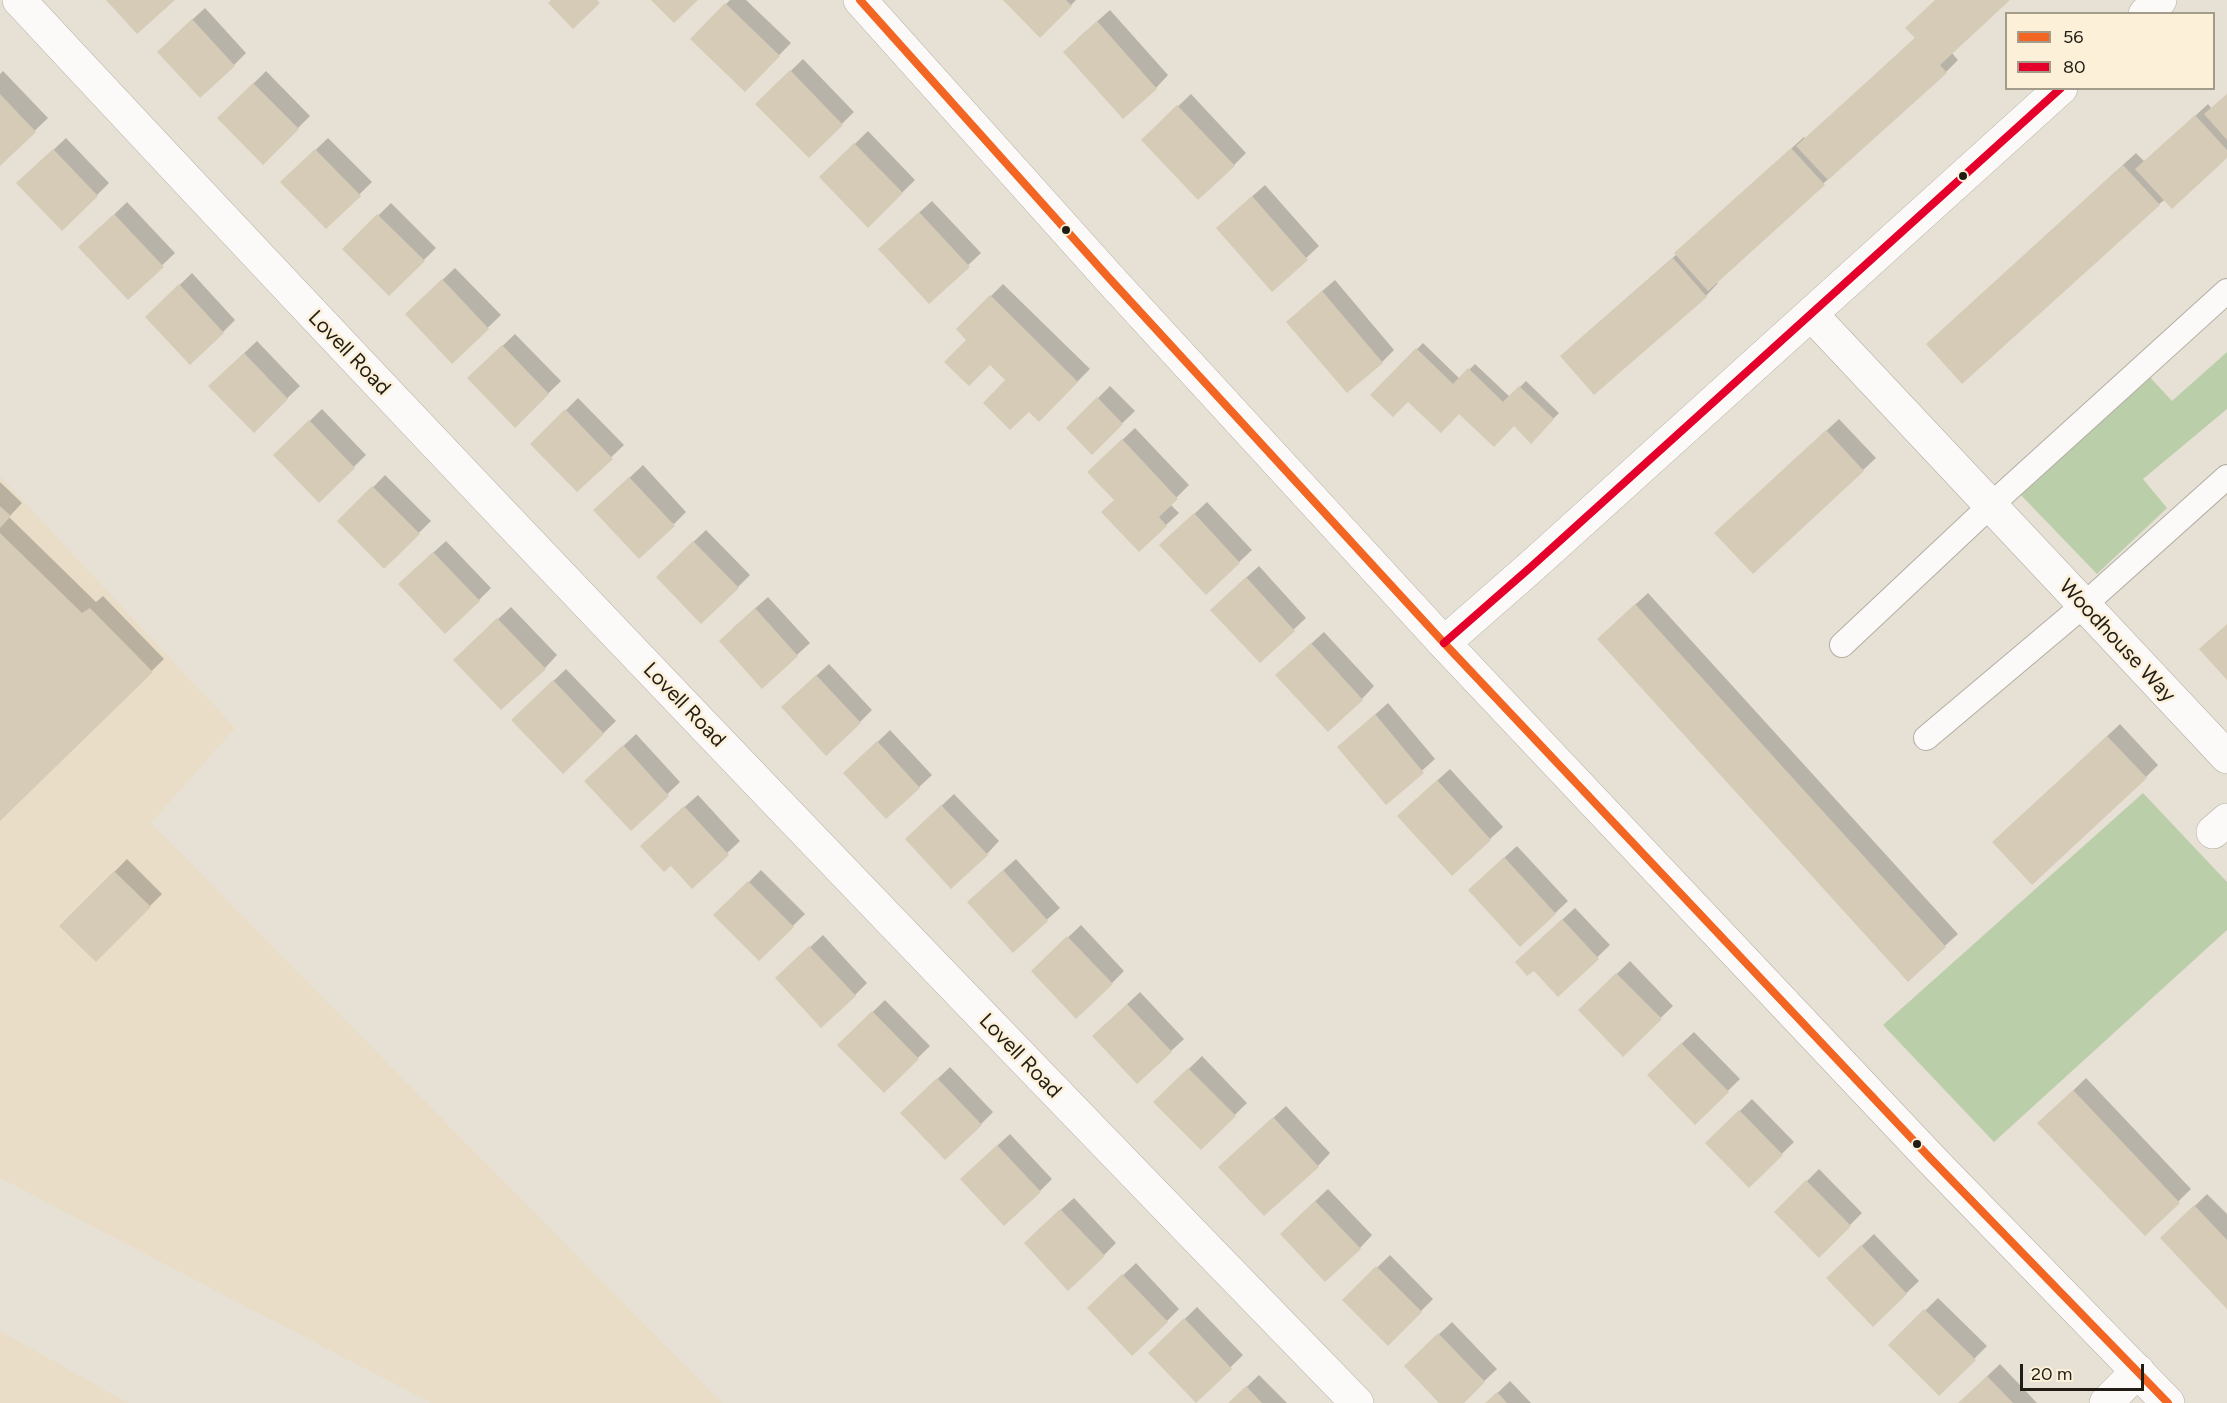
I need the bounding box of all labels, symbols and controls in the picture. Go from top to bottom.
legend [2005,12,2215,90]
text: 56 [2063,26,2084,48]
text: 80 [2063,56,2086,78]
unlabelled marker [1957,170,1969,182]
unlabelled marker [1060,224,1072,236]
street label: Lovell Road [303,306,395,400]
street label: Woodhouse Way [2054,574,2180,708]
street label: Lovell Road [638,658,730,752]
street label: Lovell Road [974,1009,1066,1103]
unlabelled marker [1911,1138,1923,1150]
scale bar [2023,1352,2148,1390]
text: 20 m [2031,1363,2072,1385]

